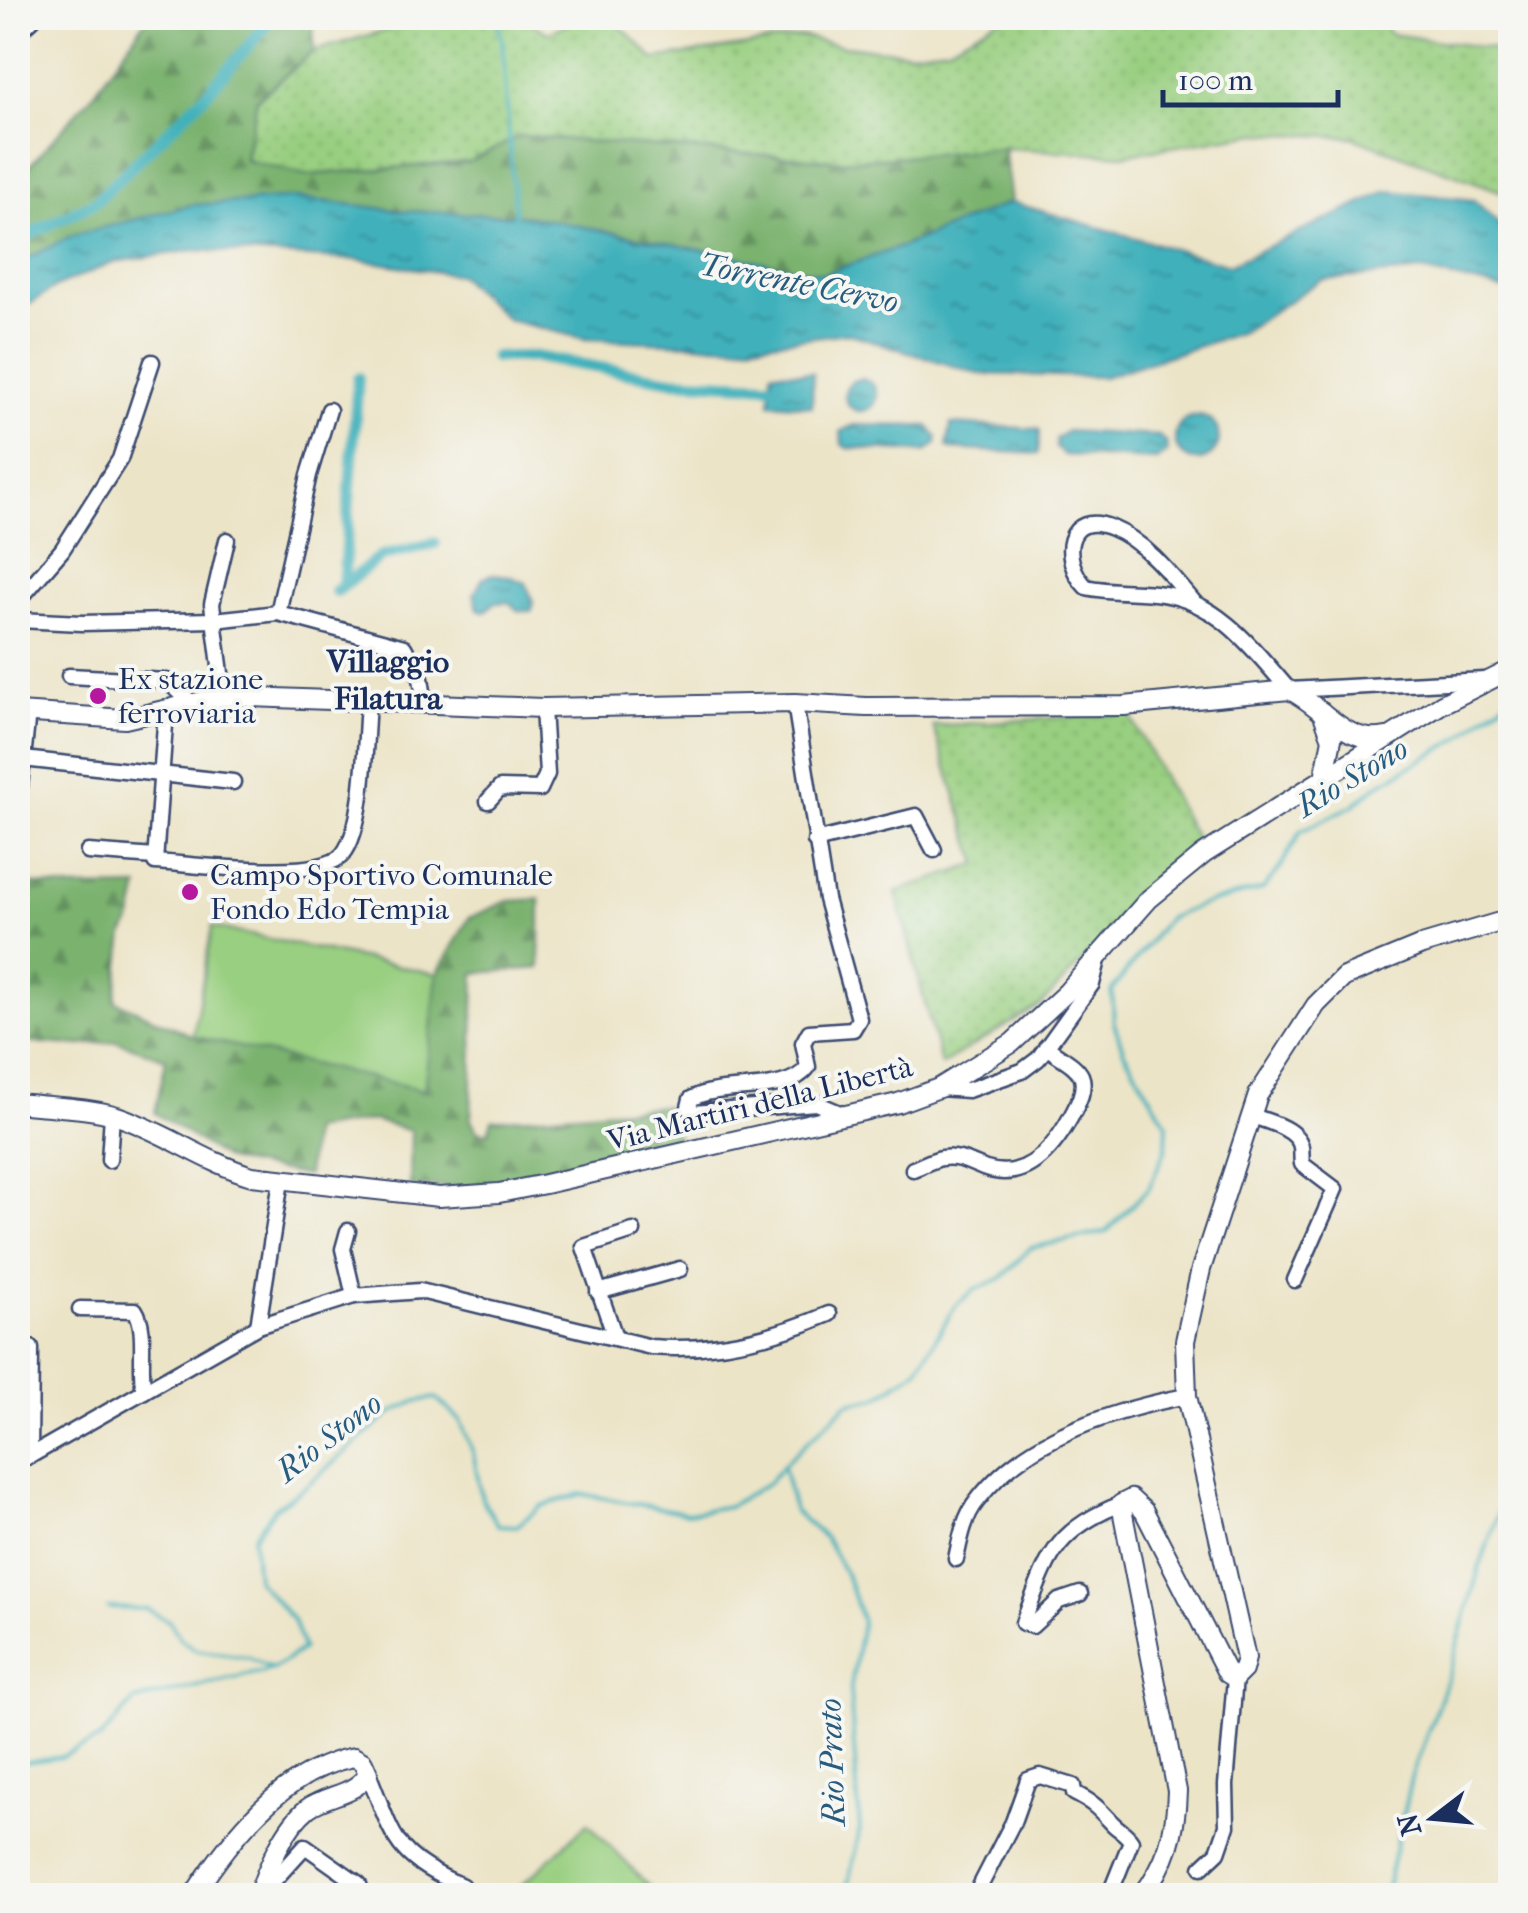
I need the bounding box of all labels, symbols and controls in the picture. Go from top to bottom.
scale bar [1163,45,1338,107]
text: 100 m [1178,63,1253,98]
water label: Torrente Cervo [696,246,902,320]
district label: Villaggio Filatura [326,643,449,717]
place label: Ex stazione ferroviaria [118,662,263,731]
marker: Ex stazione ferroviaria [87,685,109,707]
water label: Rio Stono [1288,729,1414,826]
place label: Campo Sportivo Comunale Fondo Edo Tempia [210,858,553,927]
marker: Campo Sportivo Comunale Fondo Edo Tempia [179,881,201,903]
street label: Via Martiri della Libertà [603,1049,917,1159]
water label: Rio Stono [267,1384,389,1491]
water label: Rio Prato [811,1698,853,1828]
north arrow [1383,1768,1483,1868]
text: N [1390,1809,1428,1840]

